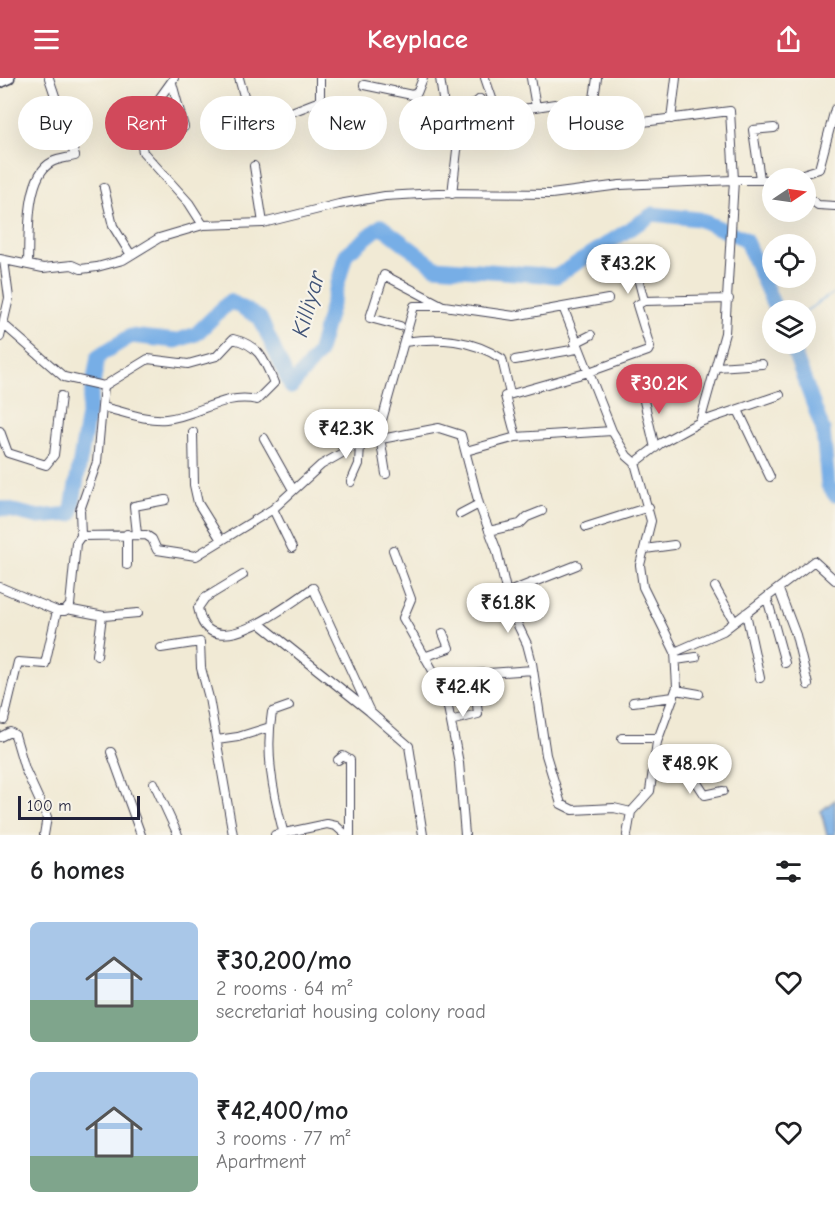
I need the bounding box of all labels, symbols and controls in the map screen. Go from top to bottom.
icon: menu [30,23,63,56]
icon: share [772,23,805,56]
text: Keyplace [367,24,468,55]
chip: Buy [18,96,93,150]
chip: Rent [105,96,188,150]
chip: Filters [200,96,296,150]
chip: New [308,96,387,150]
chip: Apartment [399,96,535,150]
chip: House [547,96,645,150]
north arrow [762,168,816,222]
map controls [762,168,816,354]
button: locate [762,234,816,288]
pin: ₹43.2K [579,244,677,295]
text: ₹43.2K [600,252,656,275]
water label: Killiyar [285,266,331,340]
button: layers [762,300,816,354]
pin: ₹30.2K [610,364,708,415]
text: ₹30.2K [630,372,688,395]
pin: ₹42.3K [297,409,395,460]
text: ₹42.3K [318,417,374,440]
pin: ₹61.8K [459,583,557,634]
text: ₹61.8K [481,591,535,614]
pin: ₹42.4K [414,667,512,718]
text: ₹42.4K [435,675,491,698]
pin: ₹48.9K [641,744,739,795]
text: ₹48.9K [662,752,718,775]
scale bar [18,793,140,820]
text: 100 m [27,797,71,815]
icon: filters [772,855,805,888]
text: 6 homes [30,856,125,886]
icon: home [78,946,150,1018]
text: ₹30,200/mo [216,946,352,976]
icon: heart [772,966,805,999]
text: 2 rooms · 64 m² [216,977,352,1000]
text: secretariat housing colony road [216,1000,486,1023]
icon: home [78,1096,150,1168]
text: ₹42,400/mo [216,1096,348,1126]
icon: heart [772,1116,805,1149]
text: 3 rooms · 77 m² [216,1127,350,1150]
text: Apartment [216,1150,306,1173]

